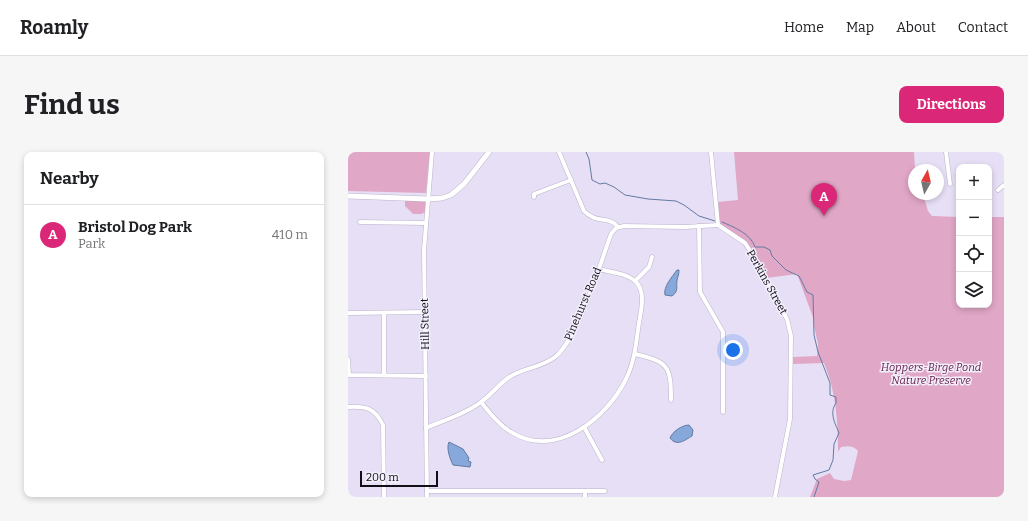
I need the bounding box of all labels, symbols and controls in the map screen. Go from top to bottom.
text: Roamly [20,16,88,39]
text: Home [784,19,824,36]
text: Map [846,19,874,36]
text: About [896,19,936,36]
text: Contact [958,19,1008,36]
button: Directions [899,86,1004,123]
text: Find us [24,88,120,121]
north arrow [908,164,944,200]
map controls [956,164,992,308]
button: + [956,164,992,200]
text: Nearby [40,168,99,189]
pin: A [811,183,837,216]
button: − [956,200,992,236]
text: Bristol Dog Park [78,218,192,236]
text: A [48,227,58,242]
text: 410 m [272,227,308,242]
text: Park [78,236,105,251]
button: locate [956,236,992,272]
street label: Perkins Street [744,247,790,317]
street label: Pinehurst Road [562,265,604,343]
button: layers [956,272,992,308]
street label: Hill Street [418,298,432,350]
your location [723,340,743,360]
park label: Hoppers-Birge Pond Nature Preserve [881,361,982,387]
scale bar [360,469,438,488]
text: 200 m [366,471,399,484]

